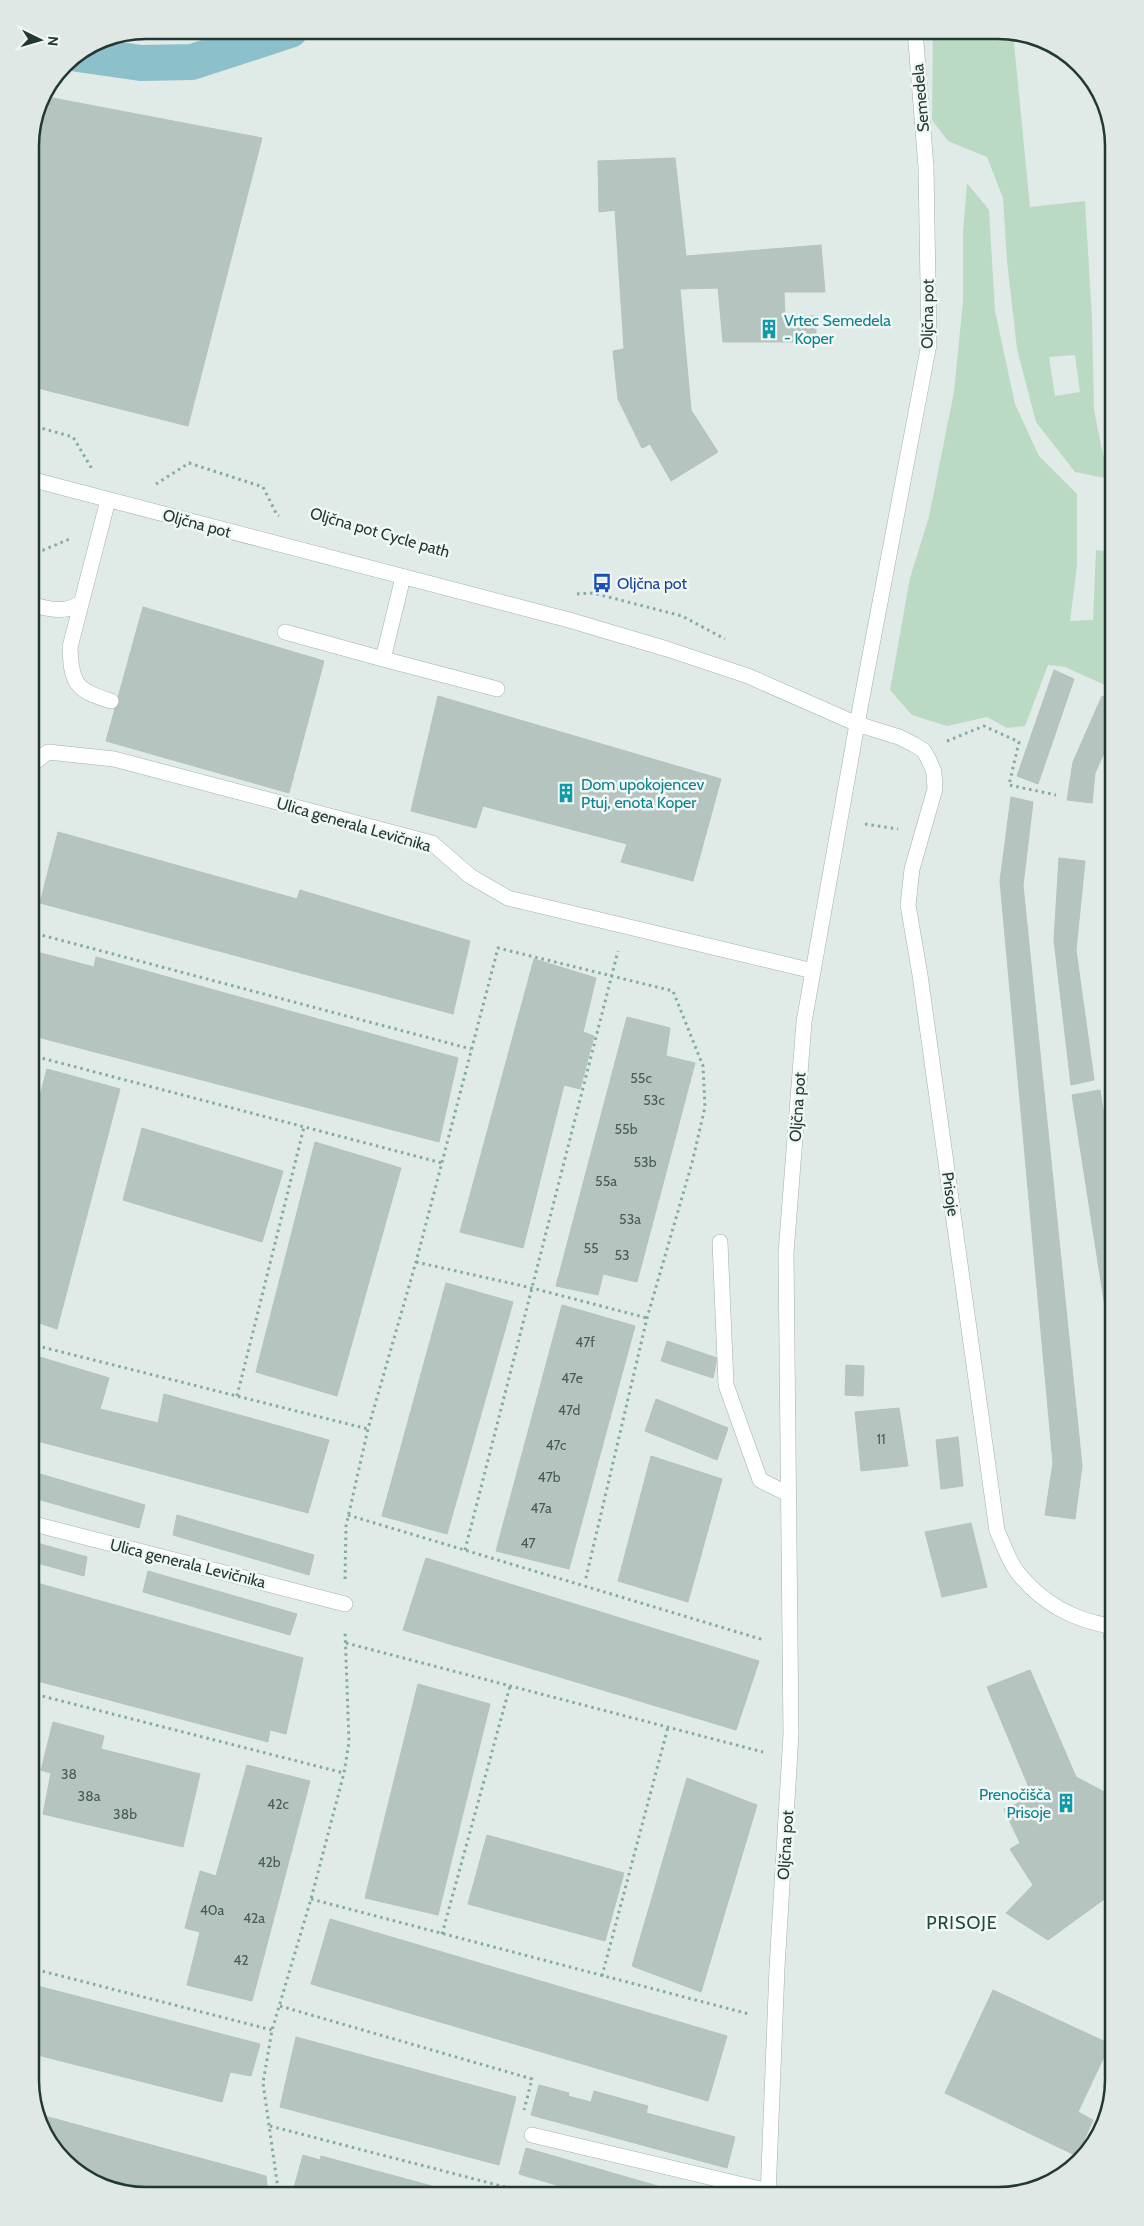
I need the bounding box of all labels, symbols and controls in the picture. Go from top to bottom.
north arrow [15,15,65,65]
text: N [44,35,62,47]
street label: Semedela [908,63,933,133]
street label: Oljčna pot [917,278,938,349]
place label: Vrtec Semedela - Koper [784,311,891,348]
building icon: Vrtec Semedela - Koper [758,318,780,340]
street label: Oljčna pot Cycle path [308,503,452,562]
street label: Oljčna pot [161,505,234,542]
bus stop icon: Oljčna pot [591,572,613,594]
place label: Oljčna pot [617,574,687,593]
place label: Dom upokojencev Ptuj, enota Koper [581,775,704,812]
building icon: Dom upokojencev Ptuj, enota Koper [555,782,577,804]
street label: Ulica generala Levičnika [274,793,434,856]
house number: 55c [630,1069,652,1087]
street label: Oljčna pot [786,1071,809,1143]
house number: 53c [643,1091,665,1109]
house number: 55b [615,1120,638,1138]
house number: 53b [634,1153,657,1171]
street label: Prisoje [938,1171,963,1217]
house number: 55a [595,1172,617,1190]
house number: 53a [619,1210,641,1228]
house number: 55 [583,1239,599,1257]
house number: 53 [614,1246,630,1264]
house number: 47f [575,1333,595,1351]
house number: 47e [561,1369,583,1387]
house number: 47d [558,1401,580,1419]
house number: 11 [876,1430,886,1448]
house number: 47c [546,1436,566,1454]
house number: 47b [538,1468,561,1486]
house number: 47a [530,1499,552,1517]
house number: 47 [520,1534,536,1552]
street label: Ulica generala Levičnika [108,1535,268,1592]
house number: 38 [61,1765,77,1783]
place label: Prenočišča Prisoje [979,1785,1051,1822]
house number: 38a [78,1787,101,1805]
building icon: Prenočišča Prisoje [1055,1792,1077,1814]
house number: 42c [267,1795,289,1813]
house number: 38b [113,1805,137,1823]
street label: Oljčna pot [774,1809,797,1881]
house number: 42b [257,1853,281,1871]
house number: 40a [200,1901,225,1919]
house number: 42a [243,1909,265,1927]
district label: PRISOJE [926,1912,998,1934]
house number: 42 [233,1951,249,1969]

